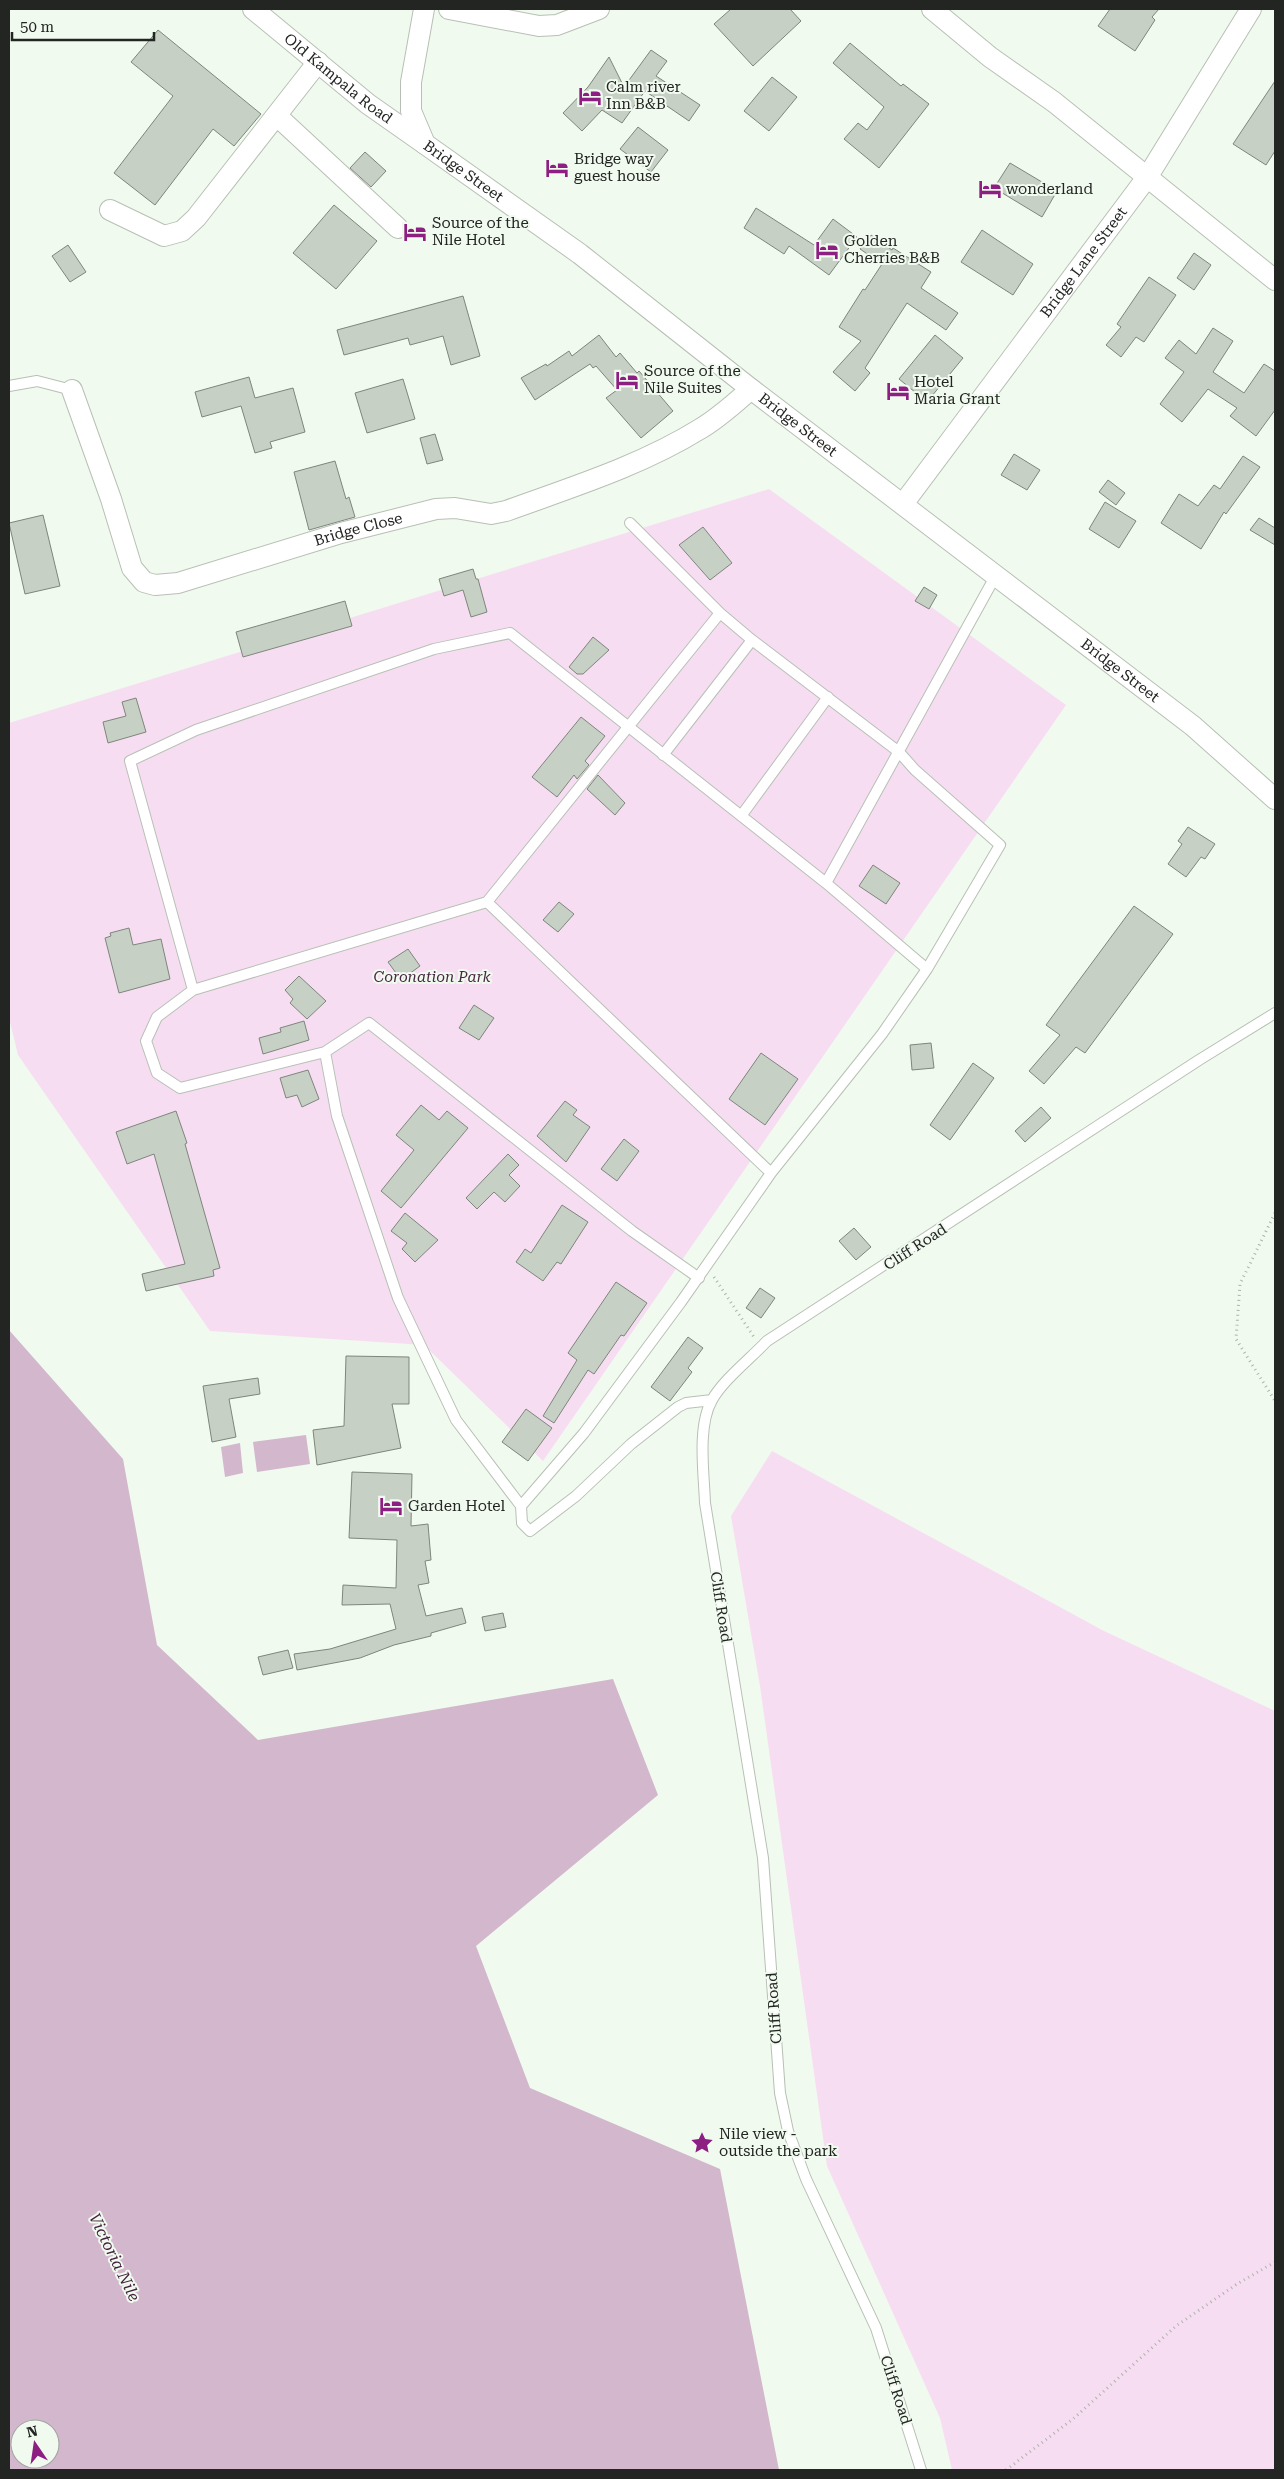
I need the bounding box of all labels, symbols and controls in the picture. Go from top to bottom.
scale bar [12,10,155,42]
text: 50 m [20,18,55,36]
street label: Old Kampala Road [281,30,396,128]
place label: Calm river Inn B&B [606,78,681,113]
hotel icon: Calm river Inn B&B [577,83,603,109]
street label: Bridge Street [420,137,507,206]
place label: Bridge way guest house [574,150,660,185]
hotel icon: Bridge way guest house [544,155,570,181]
hotel icon: wonderland [977,176,1003,202]
place label: wonderland [1006,180,1093,198]
street label: Bridge Lane Street [1037,203,1131,321]
place label: Source of the Nile Hotel [432,214,529,249]
hotel icon: Source of the Nile Hotel [402,219,428,245]
place label: Golden Cherries B&B [844,232,940,267]
hotel icon: Golden Cherries B&B [814,237,840,263]
place label: Source of the Nile Suites [644,362,741,397]
hotel icon: Source of the Nile Suites [614,367,640,393]
place label: Hotel Maria Grant [914,373,1001,408]
hotel icon: Hotel Maria Grant [885,378,911,404]
street label: Bridge Street [755,389,841,461]
street label: Bridge Close [312,509,404,550]
street label: Bridge Street [1077,635,1163,706]
park label: Coronation Park [373,968,491,986]
street label: Cliff Road [880,1220,950,1274]
hotel icon: Garden Hotel [378,1493,404,1519]
place label: Garden Hotel [408,1497,505,1515]
street label: Cliff Road [707,1570,736,1644]
street label: Cliff Road [762,1971,785,2044]
place label: Nile view - outside the park [719,2125,838,2160]
place icon: Nile view - outside the park [689,2130,715,2156]
water label: Victoria Nile [85,2210,144,2304]
street label: Cliff Road [876,2353,916,2427]
north arrow [10,2419,60,2469]
text: N [25,2422,39,2440]

